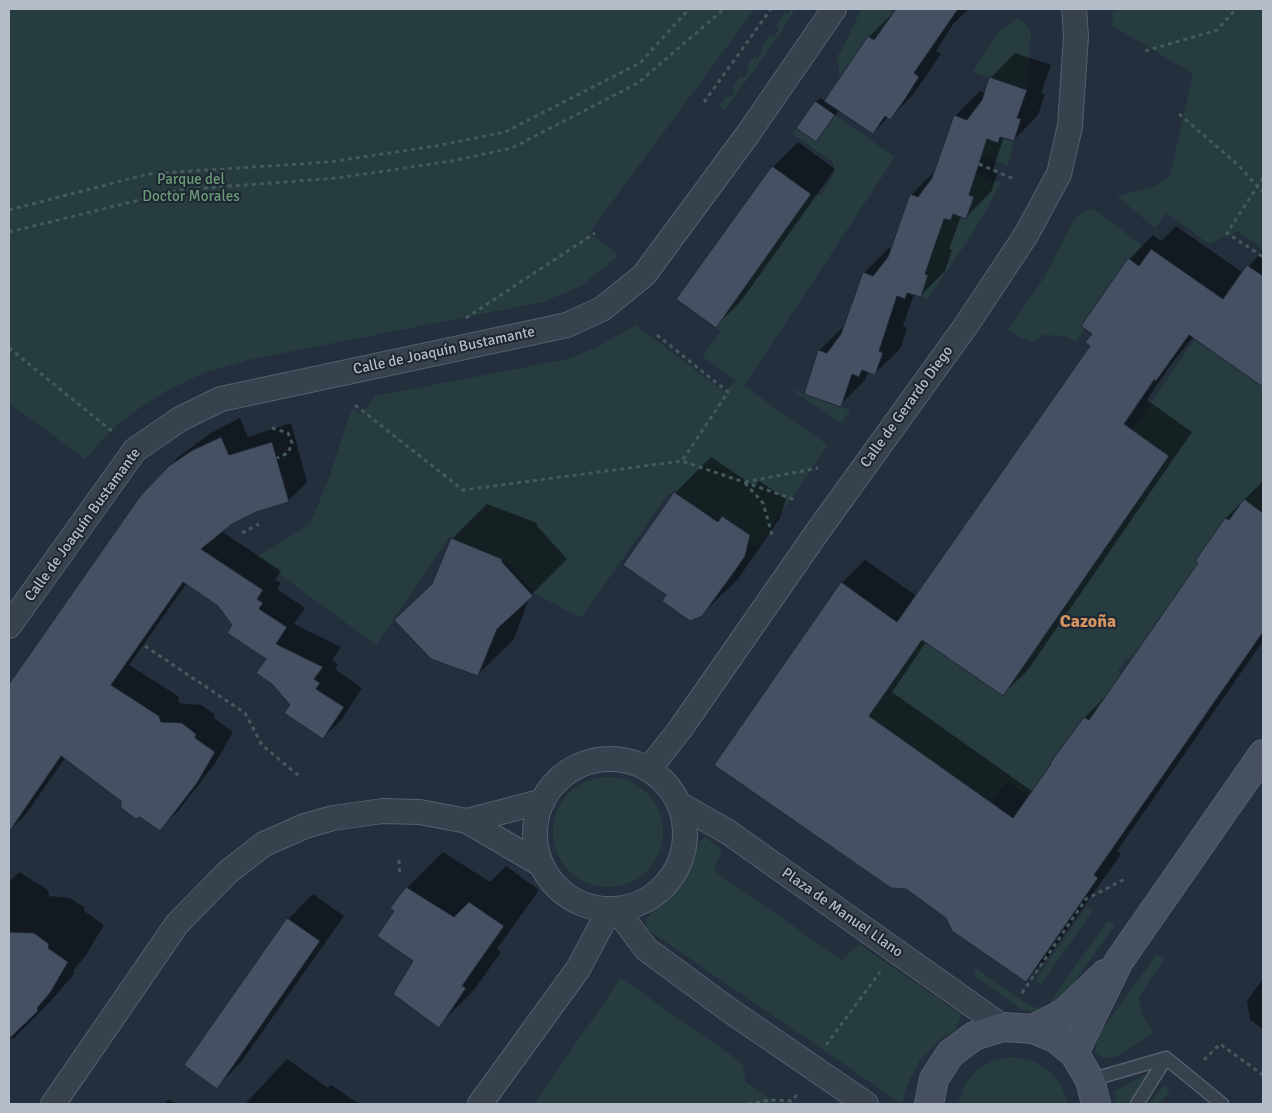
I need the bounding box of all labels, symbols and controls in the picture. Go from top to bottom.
park label: Parque del Doctor Morales [142,171,240,206]
street label: Calle de Joaquín Bustamante [351,323,537,379]
street label: Calle de Gerardo Diego [857,343,957,471]
street label: Calle de Joaquín Bustamante [21,445,145,605]
district label: Cazoña [1060,611,1116,633]
street label: Plaza de Manuel Llano [778,864,906,962]

